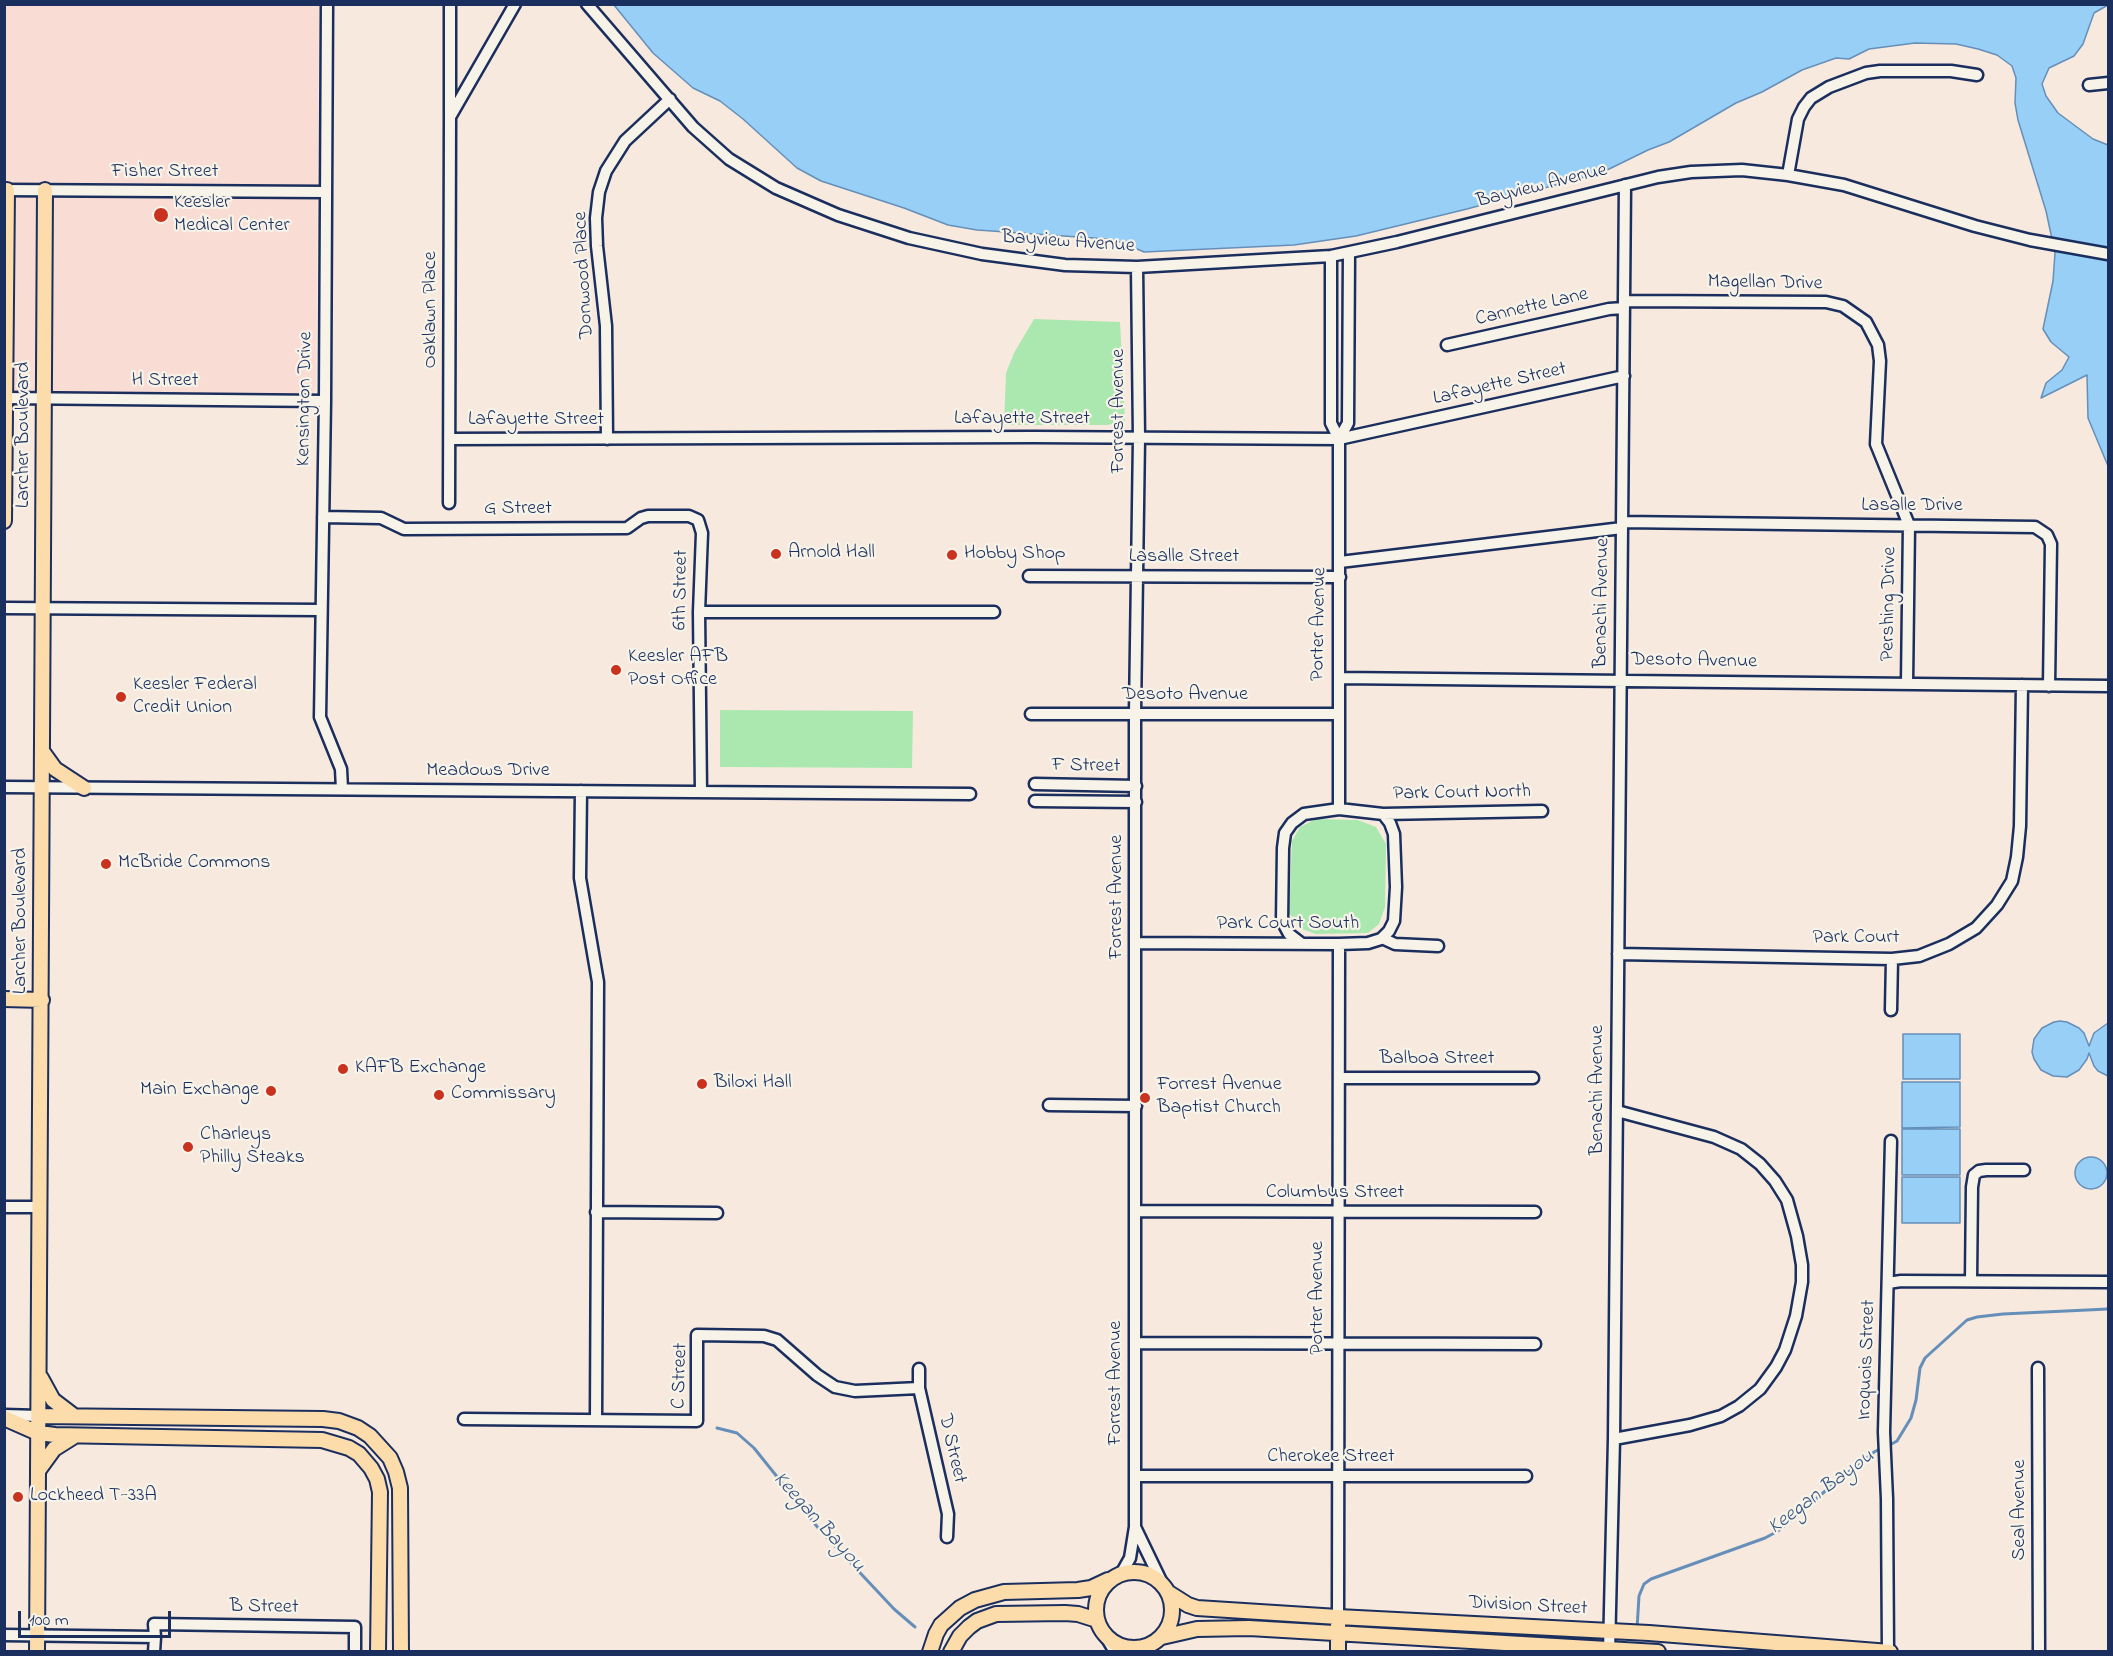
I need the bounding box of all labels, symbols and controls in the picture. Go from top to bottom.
street label: Bayview Avenue [1474,159,1610,215]
street label: Fisher Street [112,161,218,185]
place label: Keesler Medical Center [174,192,290,239]
marker: Keesler Medical Center [152,206,170,224]
street label: Donwood Place [570,211,600,339]
street label: Bayview Avenue [1001,226,1135,260]
street label: Oaklawn Place [420,251,444,369]
street label: Magellan Drive [1707,271,1823,297]
street label: Cannette Lane [1473,283,1591,333]
street label: Kensington Drive [293,331,319,467]
street label: Forrest Avenue [1108,349,1132,473]
street label: Lafayette Street [1431,358,1569,412]
street label: Larcher Boulevard [13,362,37,508]
street label: H Street [131,370,199,394]
street label: Lafayette Street [954,408,1090,432]
street label: Lafayette Street [468,409,604,433]
street label: Lasalle Drive [1861,495,1963,519]
street label: G Street [484,498,552,522]
street label: Benachi Avenue [1590,538,1616,668]
place label: Arnold Hall [788,542,875,566]
place label: Hobby Shop [964,543,1066,567]
street label: Lasalle Street [1129,546,1239,570]
marker: Arnold Hall [769,547,783,561]
street label: Pershing Drive [1877,547,1903,661]
marker: Hobby Shop [945,548,959,562]
street label: 6th Street [669,550,695,630]
street label: Porter Avenue [1307,567,1333,681]
place label: Keesler AFB Post Office [628,646,728,693]
street label: Desoto Avenue [1631,649,1757,675]
marker: Keesler AFB Post Office [609,663,623,677]
place label: Keesler Federal Credit Union [133,674,257,721]
street label: Desoto Avenue [1122,684,1248,708]
marker: Keesler Federal Credit Union [114,690,128,704]
street label: F Street [1052,754,1120,780]
street label: Meadows Drive [426,760,550,784]
street label: Park Court North [1393,781,1531,807]
street label: Forrest Avenue [1106,835,1130,959]
street label: Larcher Boulevard [10,848,34,994]
place label: McBride Commons [118,852,270,876]
marker: McBride Commons [99,857,113,871]
street label: Park Court South [1217,913,1359,937]
street label: Park Court [1813,927,1899,951]
street label: Benachi Avenue [1587,1025,1611,1155]
street label: Balboa Street [1380,1048,1494,1072]
place label: KAFB Exchange [355,1057,486,1081]
marker: KAFB Exchange [336,1062,350,1076]
place label: Biloxi Hall [714,1072,792,1096]
place label: Forrest Avenue Baptist Church [1157,1074,1282,1121]
marker: Biloxi Hall [695,1077,709,1091]
place label: Main Exchange [140,1079,259,1103]
place label: Commissary [451,1083,555,1107]
marker: Main Exchange [264,1084,278,1098]
marker: Commissary [432,1088,446,1102]
marker: Forrest Avenue Baptist Church [1138,1091,1152,1105]
place label: Charleys Philly Steaks [200,1124,305,1171]
marker: Charleys Philly Steaks [181,1140,195,1154]
street label: Columbus Street [1266,1182,1404,1206]
street label: Porter Avenue [1307,1241,1331,1355]
street label: Iroquois Street [1854,1299,1882,1421]
street label: Forrest Avenue [1105,1321,1129,1445]
street label: C Street [668,1342,694,1410]
street label: D Street [931,1412,971,1486]
water label: Keegan Bayou [1764,1445,1880,1541]
street label: Cherokee Street [1267,1446,1395,1470]
street label: Seal Avenue [2009,1460,2033,1560]
water label: Keegan Bayou [766,1468,870,1578]
place label: Lockheed T-33A [30,1485,157,1509]
marker: Lockheed T-33A [11,1490,25,1504]
street label: Division Street [1468,1592,1588,1622]
street label: B Street [229,1595,299,1621]
scale bar [21,1599,174,1637]
text: 100 m [29,1608,69,1634]

